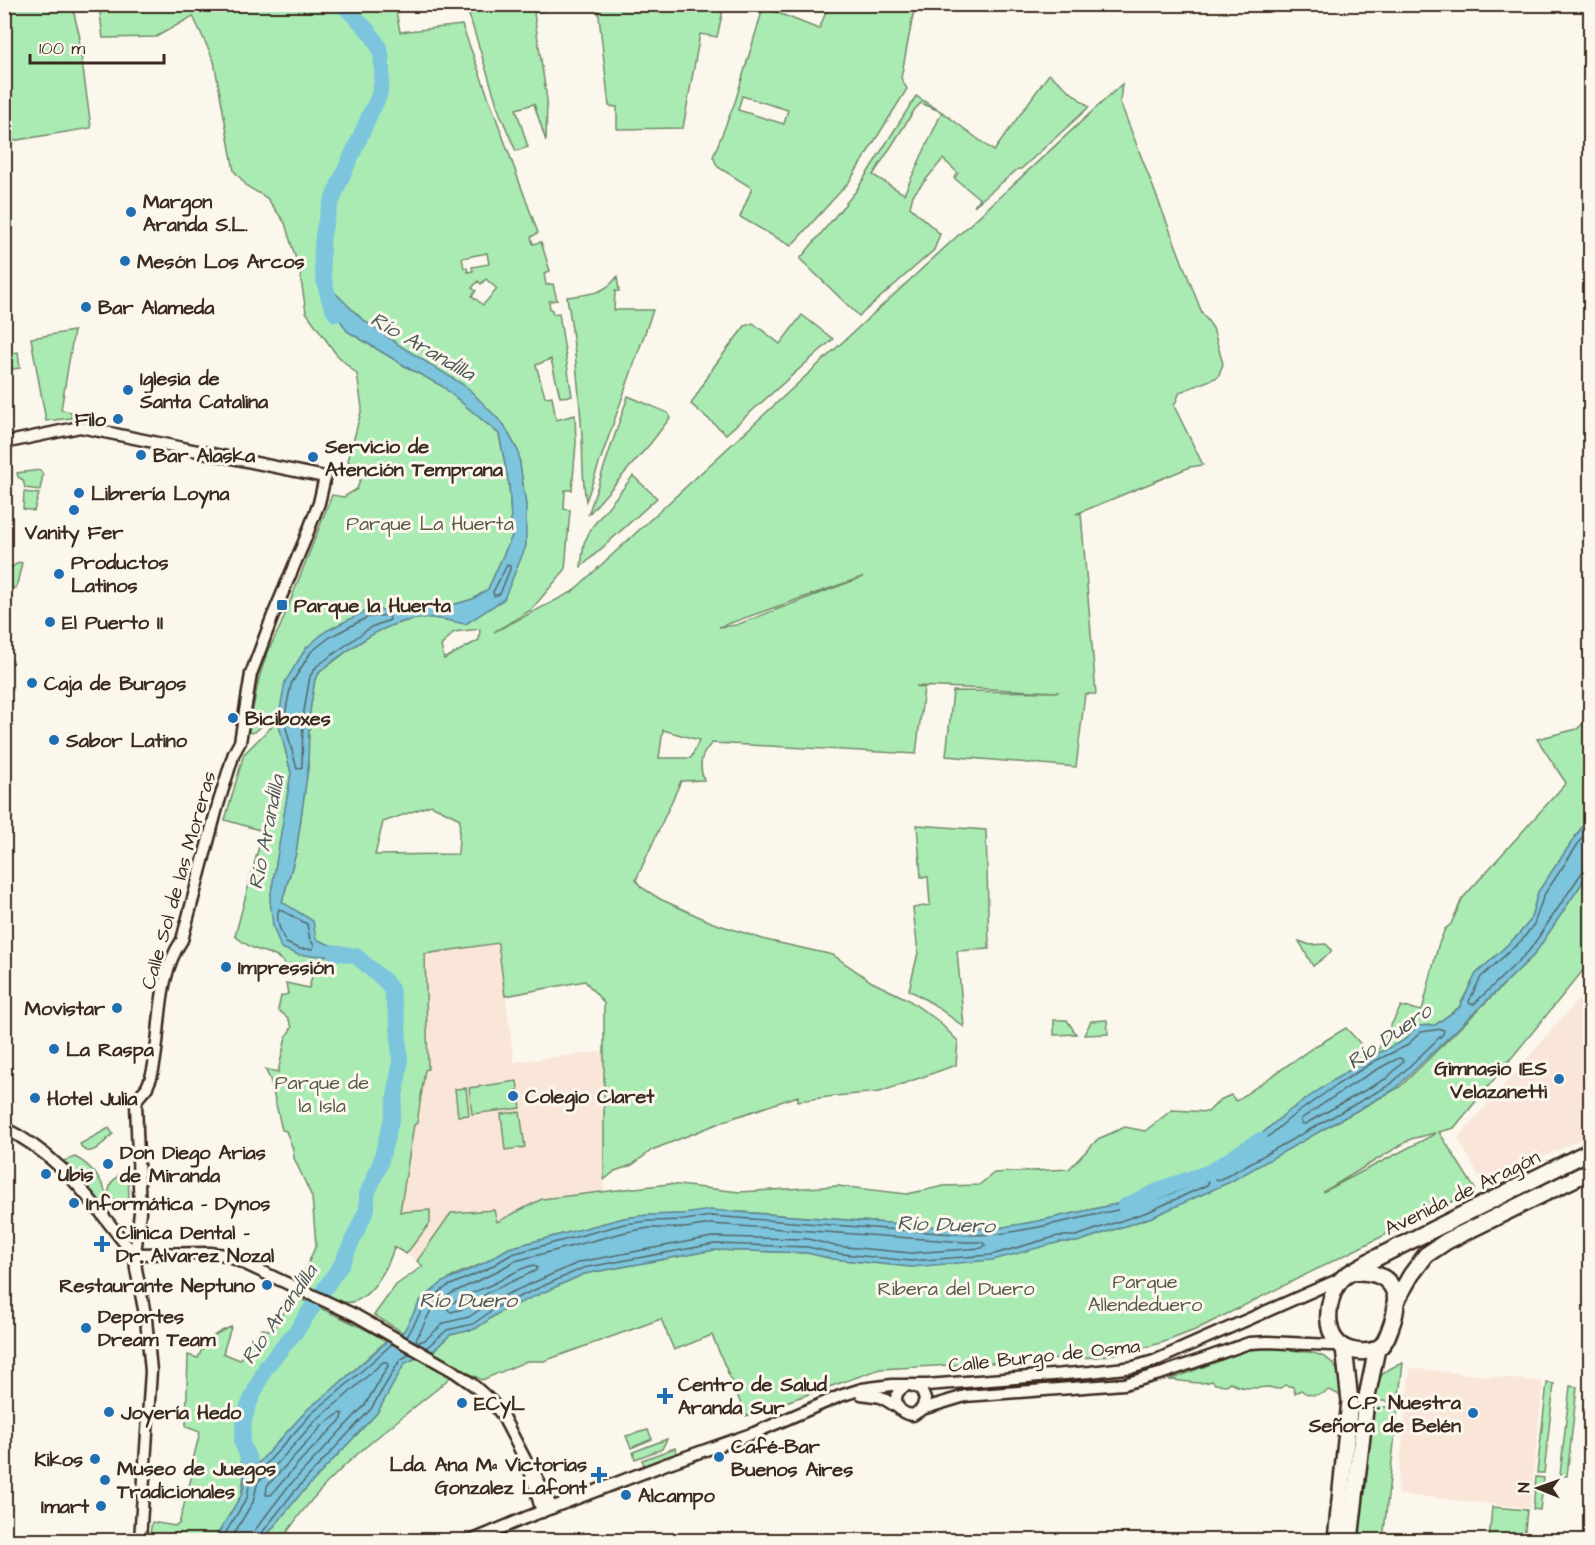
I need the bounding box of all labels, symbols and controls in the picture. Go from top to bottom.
scale bar [30,27,164,65]
text: 100 m [39,36,85,61]
place label: Margon Aranda S.L. [143,188,248,239]
marker: Margon Aranda S.L. [124,205,138,219]
place label: Mesón Los Arcos [137,248,305,276]
marker: Mesón Los Arcos [118,254,132,268]
place label: Bar Alameda [98,294,215,322]
marker: Bar Alameda [79,300,93,314]
water label: Río Arandilla [365,305,481,389]
place label: Iglesia de Santa Catalina [139,365,269,416]
marker: Iglesia de Santa Catalina [121,383,135,397]
place label: Filo [75,406,107,434]
marker: Filo [111,412,125,426]
place label: Servicio de Atención Temprana [324,433,504,484]
place label: Bar Alaska [153,442,256,470]
marker: Bar Alaska [134,448,148,462]
marker: Servicio de Atención Temprana [306,450,320,464]
place label: Librería Loyna [91,480,230,509]
marker: Librería Loyna [72,486,86,500]
marker: Vanity Fer [67,503,81,517]
park label: Parque La Huerta [346,510,514,538]
place label: Vanity Fer [24,519,124,548]
place label: Productos Latinos [71,549,168,600]
marker: Productos Latinos [52,567,66,581]
place label: Parque la Huerta [294,592,452,620]
marker: Parque la Huerta [275,598,289,612]
place label: El Puerto II [62,609,163,637]
marker: El Puerto II [43,615,57,629]
place label: Caja de Burgos [44,670,186,699]
marker: Caja de Burgos [25,676,39,690]
place label: Biciboxes [245,705,331,733]
marker: Biciboxes [226,711,240,725]
place label: Sabor Latino [65,727,188,755]
marker: Sabor Latino [47,733,61,747]
street label: Calle Sol de las Moreras [134,768,224,993]
water label: Río Arandilla [241,771,292,892]
place label: Impressión [238,954,334,982]
marker: Impressión [219,960,233,974]
place label: Movistar [24,995,106,1023]
water label: Río Duero [1341,995,1439,1076]
marker: Movistar [110,1001,124,1015]
place label: La Raspa [66,1036,155,1064]
marker: La Raspa [47,1042,61,1056]
place label: Gimnasio IES Velazanetti [1434,1055,1548,1106]
park label: Parque de la Isla [275,1069,369,1120]
marker: Gimnasio IES Velazanetti [1552,1072,1566,1086]
place label: Colegio Claret [525,1083,655,1112]
place label: Hotel Julia [47,1085,138,1113]
marker: Colegio Claret [506,1089,520,1103]
marker: Hotel Julia [28,1091,42,1105]
place label: Don Diego Arias de Miranda [119,1139,266,1190]
street label: Avenida de Aragón [1380,1143,1545,1244]
marker: Don Diego Arias de Miranda [101,1157,115,1171]
place label: Ubis [58,1161,94,1189]
marker: Ubis [39,1167,53,1181]
place label: Informática - Dynos [86,1190,270,1219]
marker: Informática - Dynos [67,1196,81,1210]
water label: Río Duero [897,1208,997,1241]
place label: Clinica Dental - Dr. Alvarez Nozal [116,1219,274,1270]
marker: Clinica Dental - Dr. Alvarez Nozal [93,1235,111,1253]
water label: Río Arandilla [234,1257,325,1370]
park label: Parque Allendeduero [1088,1268,1202,1319]
place label: Restaurante Neptuno [59,1272,256,1300]
park label: Ribera del Duero [877,1275,1035,1303]
marker: Restaurante Neptuno [260,1278,274,1292]
water label: Río Duero [419,1286,519,1315]
place label: Deportes Dream Team [98,1303,216,1354]
marker: Deportes Dream Team [79,1321,93,1335]
street label: Calle Burgo de Osma [947,1332,1141,1381]
place label: Centro de Salud Aranda Sur [678,1371,828,1422]
marker: Centro de Salud Aranda Sur [656,1387,674,1405]
place label: C.P. Nuestra Señora de Belén [1308,1389,1462,1440]
place label: ECyL [474,1390,525,1419]
marker: ECyL [455,1396,469,1410]
place label: Joyería Hedo [120,1399,242,1428]
marker: Joyería Hedo [102,1405,116,1419]
marker: C.P. Nuestra Señora de Belén [1466,1406,1480,1420]
place label: Café-Bar Buenos Aires [731,1433,853,1484]
place label: Kikos [34,1446,83,1474]
marker: Café-Bar Buenos Aires [712,1450,726,1464]
place label: Lda. Ana Mª Victorias Gonzalez Lafont [390,1451,588,1502]
marker: Kikos [88,1452,102,1466]
place label: Museo de Juegos Tradicionales [116,1455,276,1506]
north arrow [1508,1458,1568,1518]
marker: Lda. Ana Mª Victorias Gonzalez Lafont [592,1468,606,1482]
marker: Museo de Juegos Tradicionales [98,1473,112,1487]
place label: Alcampo [638,1482,715,1510]
text: N [1513,1483,1535,1493]
marker: Alcampo [619,1488,633,1502]
place label: Imart [41,1493,90,1521]
marker: Imart [94,1499,108,1513]

